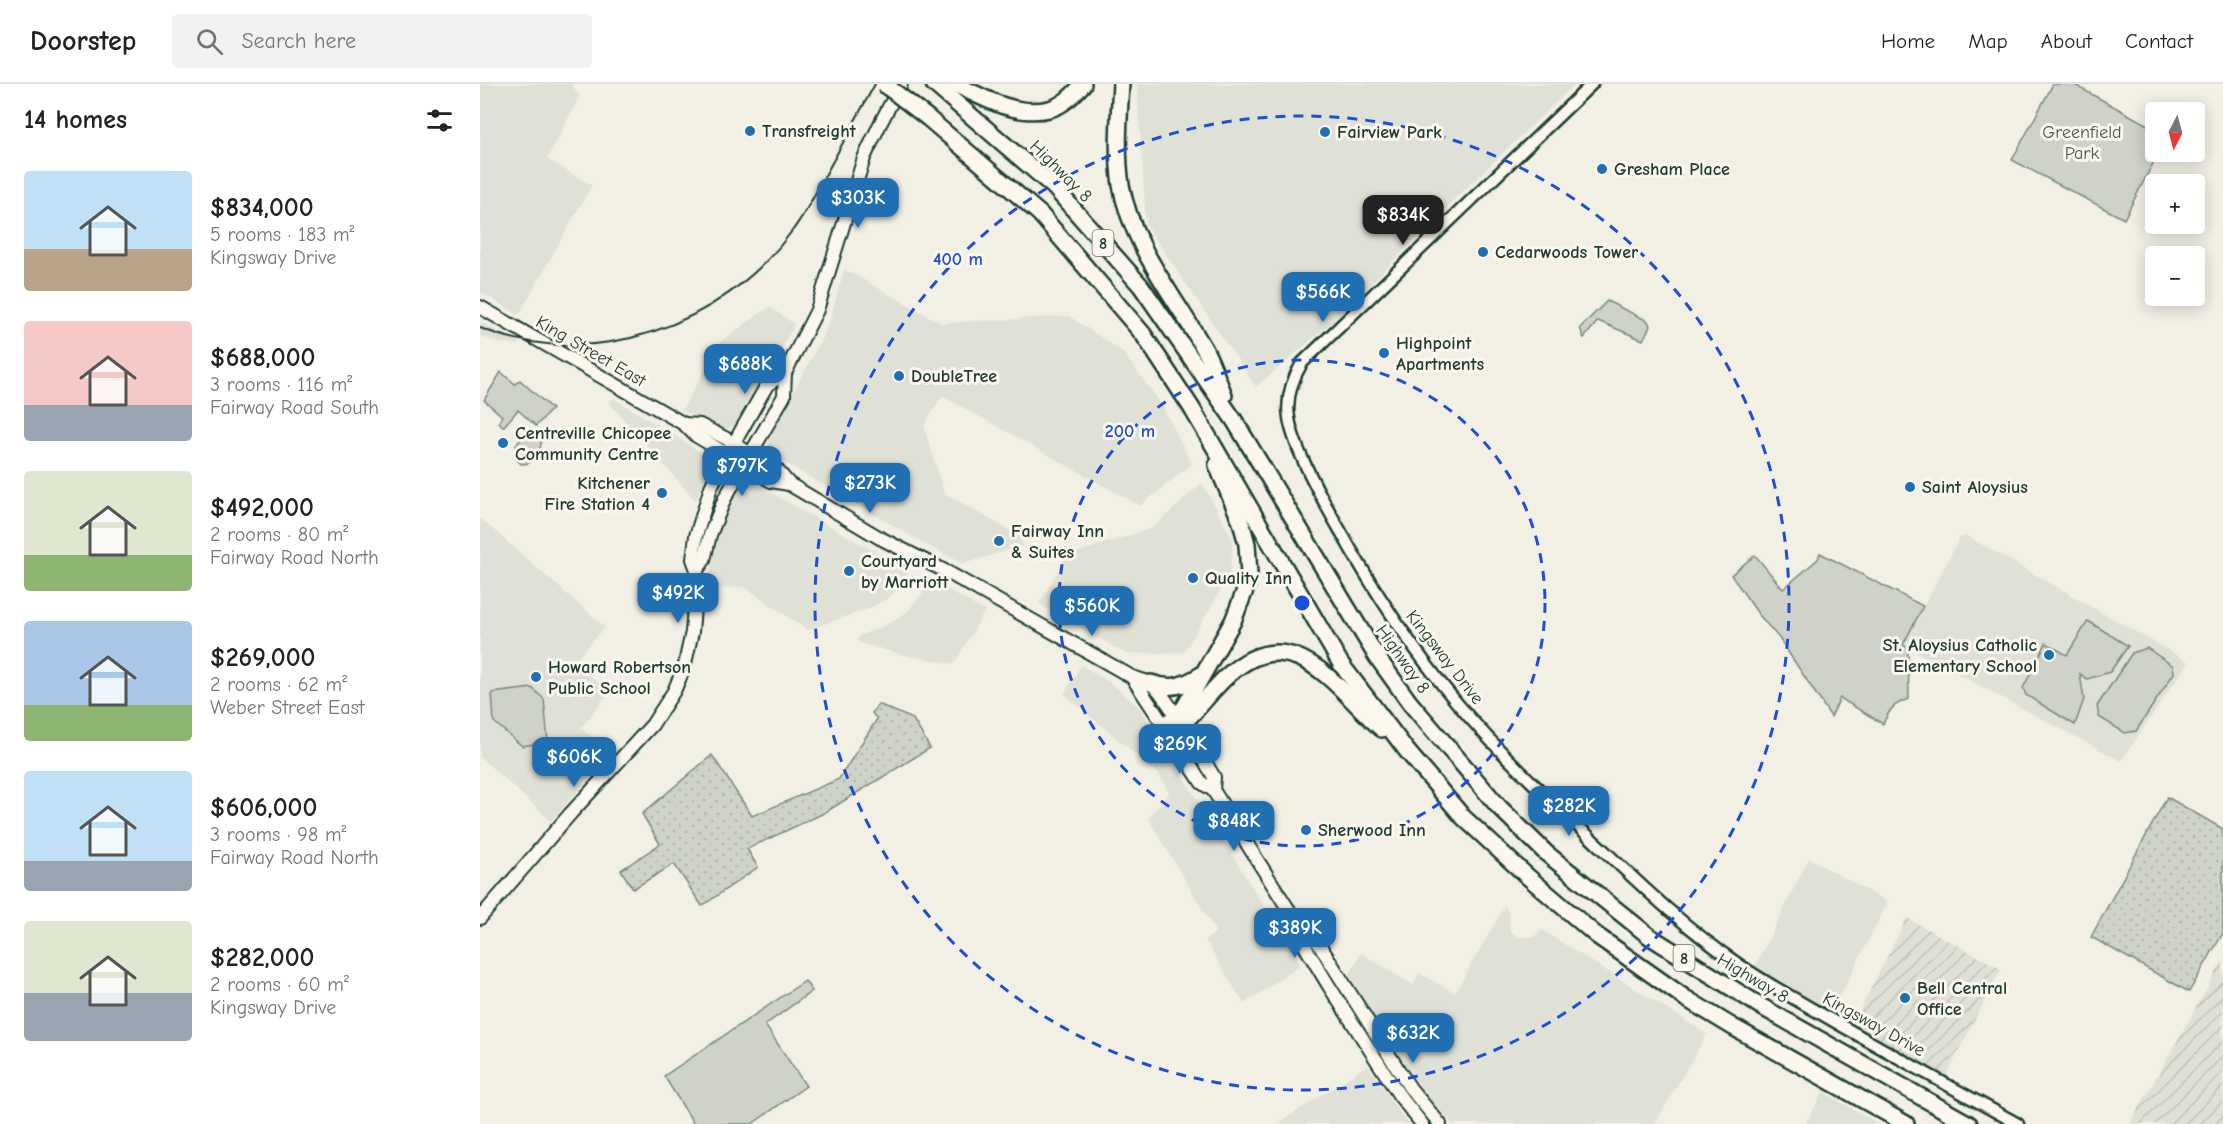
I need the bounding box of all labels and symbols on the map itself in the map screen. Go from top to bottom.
north arrow [2145,102,2205,162]
place label: Transfreight [762,121,857,142]
place label: Fairview Park [1337,122,1442,143]
park label: Greenfield Park [2042,122,2122,164]
marker: Transfreight [743,124,757,138]
marker: Fairview Park [1318,125,1332,139]
street label: Highway 8 [1025,136,1096,207]
place label: Gresham Place [1614,159,1730,180]
marker: Gresham Place [1595,162,1609,176]
pin: $303K [816,178,900,229]
pin: $834K [1361,195,1445,246]
road number: 8 [1092,230,1114,256]
place label: Cedarwoods Tower [1495,242,1639,263]
marker: Cedarwoods Tower [1476,245,1490,259]
text: 400 m [933,249,983,270]
pin: $566K [1281,272,1365,323]
street label: King Street East [532,311,650,392]
place label: Highpoint Apartments [1396,333,1484,375]
pin: $688K [703,344,787,395]
marker: Highpoint Apartments [1377,346,1391,360]
place label: DoubleTree [911,366,997,387]
marker: DoubleTree [892,369,906,383]
text: 200 m [1105,421,1155,442]
place label: Centreville Chicopee Community Centre [515,423,671,465]
marker: Centreville Chicopee Community Centre [496,436,510,450]
pin: $797K [700,446,784,497]
pin: $273K [828,463,912,514]
place label: Kitchener Fire Station 4 [545,473,651,515]
place label: Saint Aloysius [1922,477,2028,498]
marker: Saint Aloysius [1903,480,1917,494]
marker: Kitchener Fire Station 4 [655,486,669,500]
place label: Fairway Inn & Suites [1011,521,1104,563]
marker: Fairway Inn & Suites [992,534,1006,548]
place label: Courtyard by Marriott [861,551,950,593]
marker: Courtyard by Marriott [842,564,856,578]
place label: Quality Inn [1205,568,1292,589]
marker: Quality Inn [1186,571,1200,585]
pin: $492K [636,573,720,624]
pin: $560K [1050,586,1134,637]
centre of rings [1292,593,1312,613]
street label: Kingsway Drive [1401,606,1488,709]
street label: Highway 8 [1371,621,1434,698]
place label: St. Aloysius Catholic Elementary School [1883,635,2038,677]
marker: St. Aloysius Catholic Elementary School [2042,648,2056,662]
place label: Howard Robertson Public School [548,657,691,699]
marker: Howard Robertson Public School [529,670,543,684]
pin: $269K [1138,724,1222,775]
pin: $606K [532,737,616,788]
pin: $282K [1527,786,1611,837]
pin: $848K [1192,801,1276,852]
place label: Sherwood Inn [1318,820,1426,841]
marker: Sherwood Inn [1299,823,1313,837]
pin: $389K [1253,908,1337,959]
road number: 8 [1674,945,1694,971]
street label: Highway 8 [1713,949,1792,1008]
place label: Bell Central Office [1917,978,2007,1020]
street label: Kingsway Drive [1819,988,1929,1061]
marker: Bell Central Office [1898,991,1912,1005]
pin: $632K [1371,1013,1455,1064]

